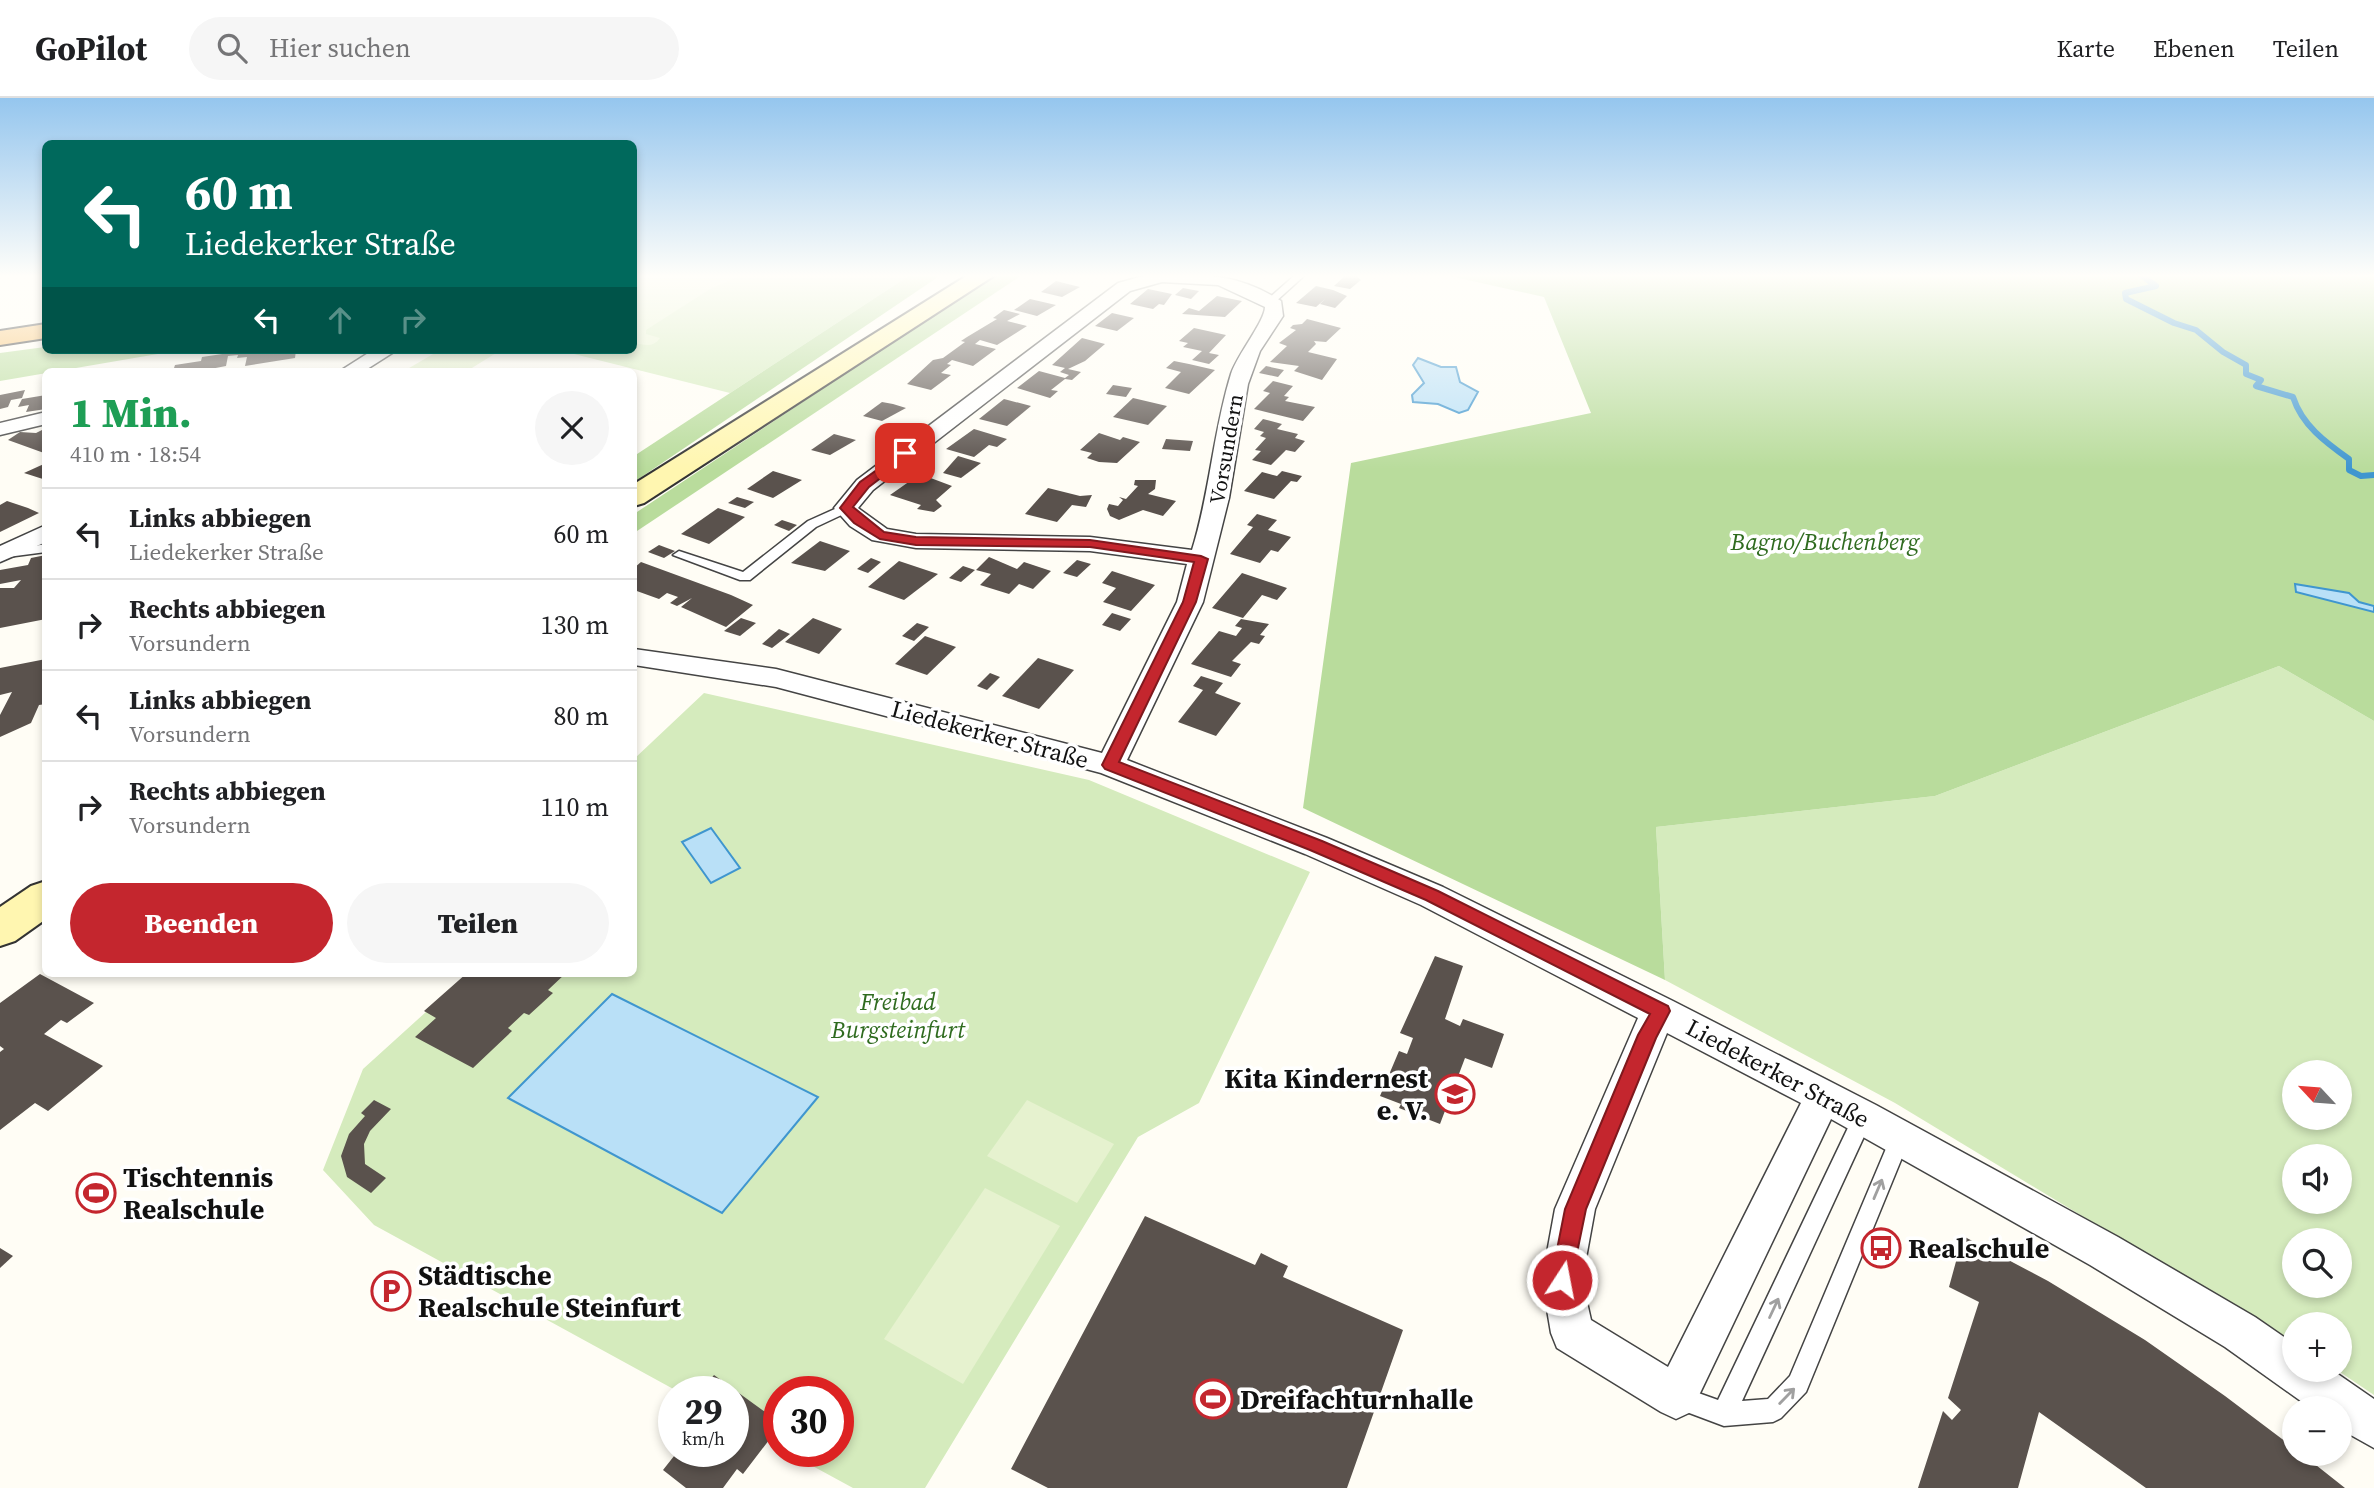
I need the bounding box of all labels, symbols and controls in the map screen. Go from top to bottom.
search box [189,17,679,80]
text: GoPilot [35,26,147,71]
icon: search [213,29,251,67]
text: Hier suchen [269,30,411,66]
text: Karte [2056,32,2115,65]
text: Ebenen [2153,32,2235,65]
text: Teilen [2273,32,2339,65]
text: 60 m [185,158,293,225]
icon: left [70,168,161,259]
text: Liedekerker Straße [185,222,456,266]
icon: left [248,301,286,339]
icon: ahead [321,301,359,339]
icon: right [394,301,432,339]
text: 1 Min. [70,383,192,441]
button: close [535,391,609,465]
street label: Vorsundern [1202,391,1250,506]
pin [875,423,935,483]
icon: arrive [886,434,924,472]
text: 410 m · 18:54 [70,438,201,470]
text: Links abbiegen [129,500,312,536]
icon: left [70,515,108,553]
text: 60 m [554,516,609,552]
park label: Bagno/Buchenberg [1730,525,1921,558]
text: Liedekerker Straße [129,536,324,568]
text: Rechts abbiegen [129,591,326,627]
icon: right [70,606,108,644]
text: 130 m [541,607,609,643]
text: Vorsundern [129,627,251,659]
text: Links abbiegen [129,682,312,718]
street label: Liedekerker Straße [888,692,1092,776]
icon: left [70,697,108,735]
text: 80 m [554,698,609,734]
text: Vorsundern [129,718,251,750]
text: Rechts abbiegen [129,773,326,809]
icon: right [70,788,108,826]
text: 110 m [541,789,609,825]
text: Vorsundern [129,809,251,841]
button: Beenden [70,883,333,963]
button: Teilen [347,883,609,963]
park label: Freibad Burgsteinfurt [830,985,966,1046]
street label: Liedekerker Straße [1681,1011,1875,1135]
place label: Kita Kindernest e. V. [1224,1059,1429,1129]
north arrow [2282,1060,2352,1130]
map controls [2282,1060,2352,1466]
school or university icon: Kita Kindernest e. V. [1434,1073,1476,1115]
button: sound [2282,1144,2352,1214]
place label: Tischtennis Realschule [123,1158,274,1228]
sports icon: Tischtennis Realschule [75,1172,117,1214]
one-way arrow [1872,1179,1885,1200]
bus stop icon: Realschule [1860,1227,1902,1269]
button: search [2282,1228,2352,1298]
place label: Realschule [1908,1229,2049,1267]
position arrow [1525,1243,1599,1317]
place label: Städtische Realschule Steinfurt [418,1256,682,1326]
parking icon: Städtische Realschule Steinfurt [370,1270,412,1312]
one-way arrow [1769,1297,1782,1318]
button: + [2282,1312,2352,1382]
speed limit sign: 30 [763,1376,854,1467]
sports icon: Dreifachturnhalle [1192,1378,1234,1420]
place label: Dreifachturnhalle [1240,1380,1473,1418]
text: 29 [685,1388,722,1436]
one-way arrow [1778,1388,1795,1405]
button: − [2282,1396,2352,1466]
text: km/h [682,1426,725,1451]

